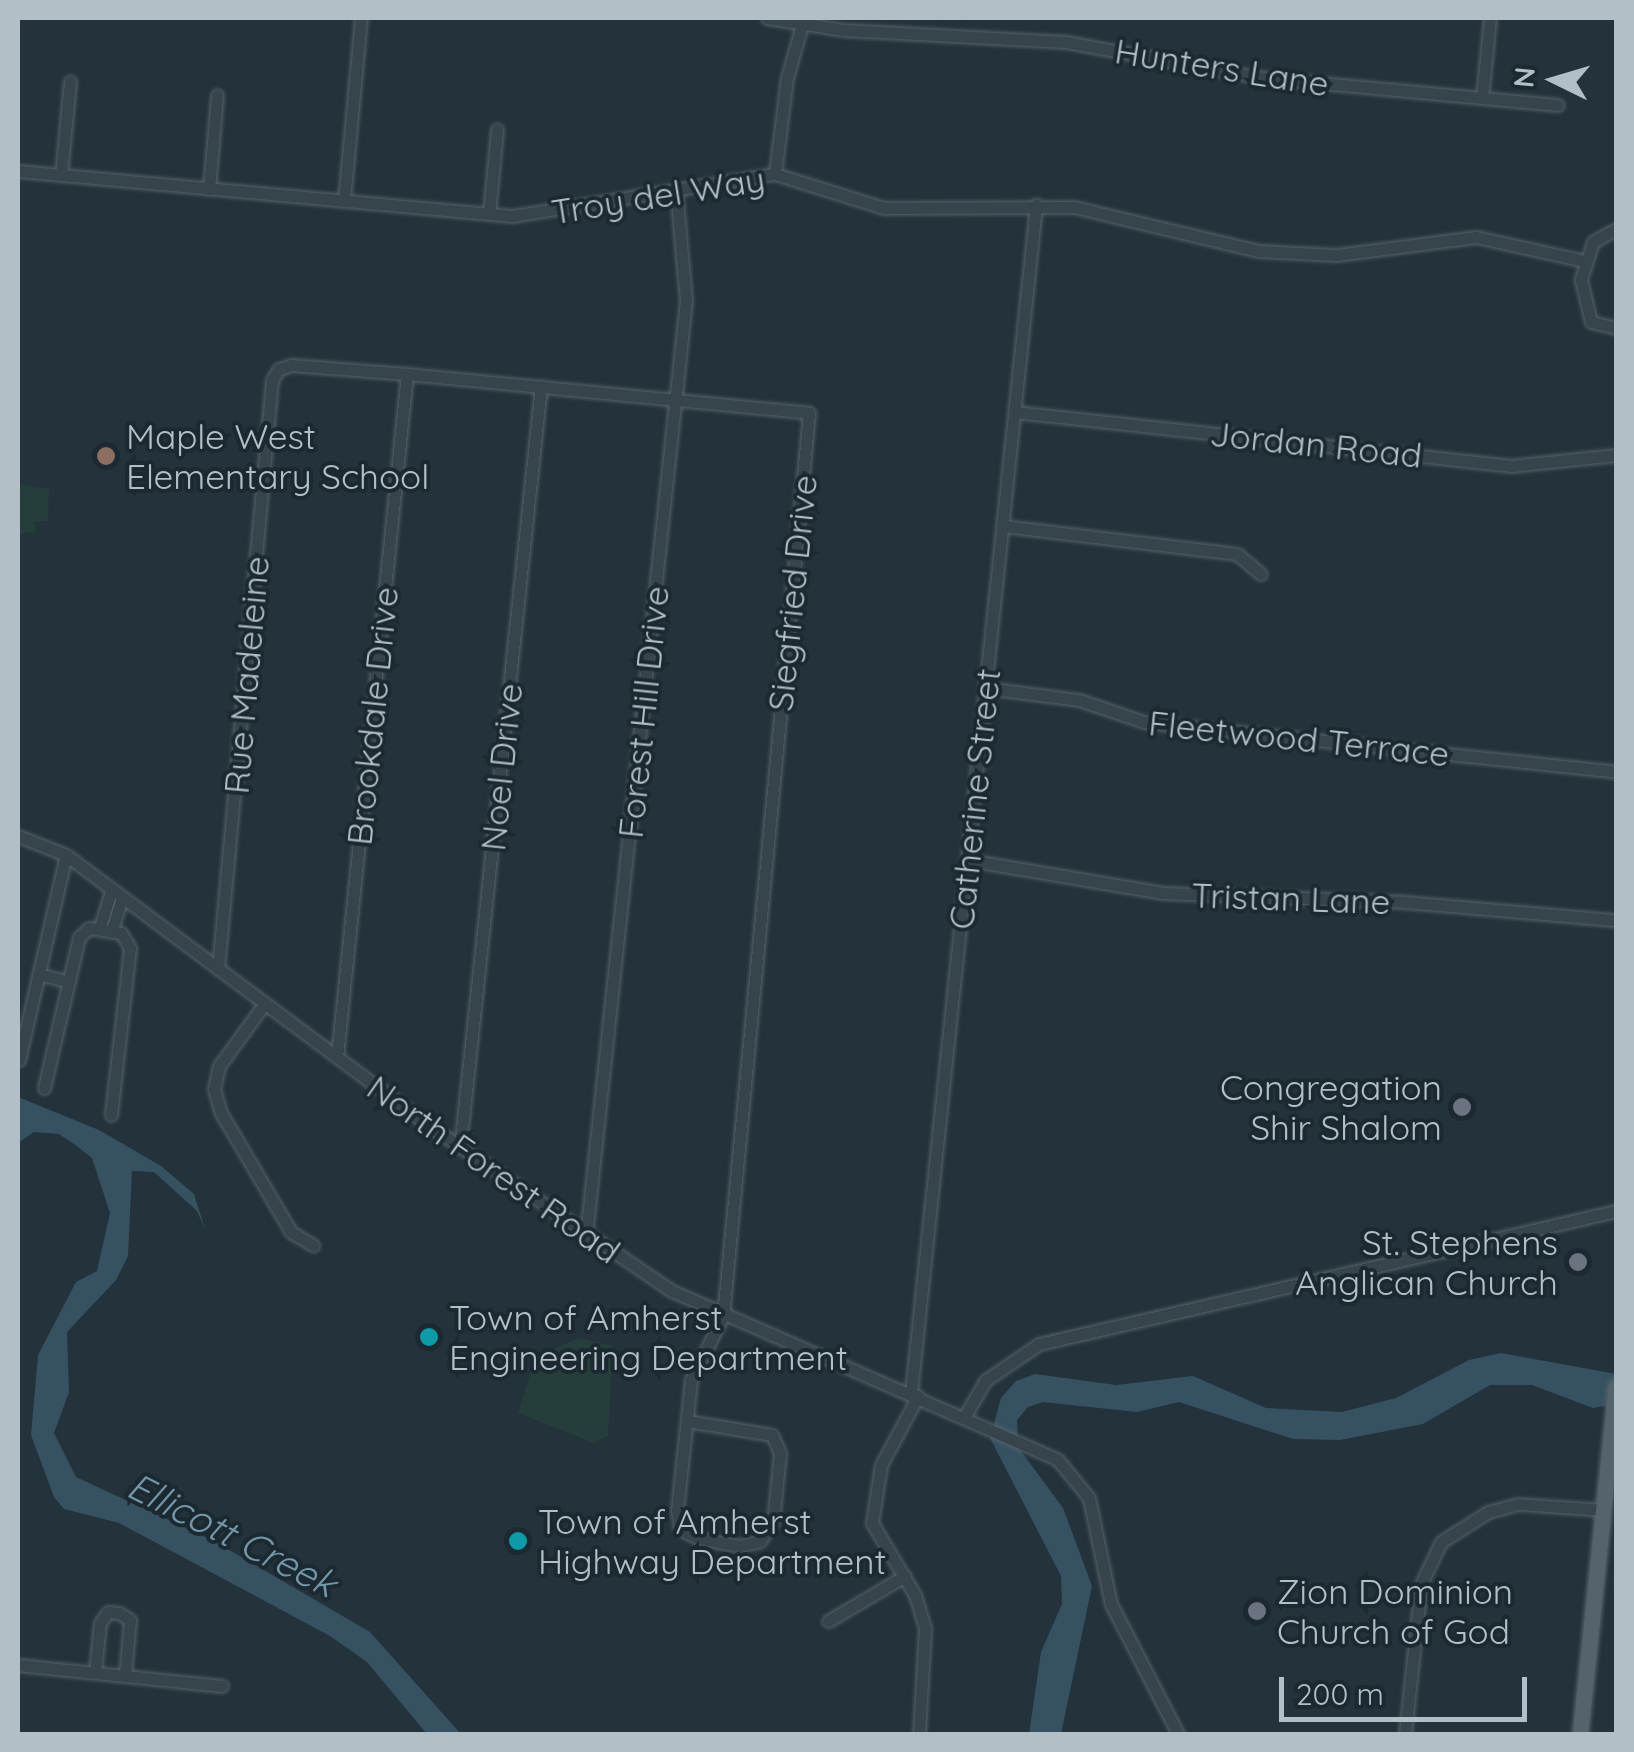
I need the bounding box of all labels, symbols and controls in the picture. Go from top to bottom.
street label: Hunters Lane [1112,29,1332,105]
north arrow [1504,30,1604,130]
text: N [1505,66,1542,89]
street label: Troy del Way [548,157,768,233]
street label: Jordan Road [1208,412,1424,476]
place label: Maple West Elementary School [126,415,429,497]
marker: Maple West Elementary School [95,445,117,467]
street label: Siegfried Drive [759,473,825,713]
street label: Rue Madeleine [215,554,277,796]
street label: Forest Hill Drive [609,584,677,840]
street label: Brookdale Drive [338,585,406,847]
street label: Catherine Street [939,667,1009,931]
street label: Noel Drive [471,681,531,853]
street label: Fleetwood Terrace [1147,701,1451,775]
street label: Tristan Lane [1191,874,1391,922]
street label: North Forest Road [360,1066,628,1272]
place label: Congregation Shir Shalom [1220,1066,1442,1148]
marker: Congregation Shir Shalom [1451,1096,1473,1118]
place label: St. Stephens Anglican Church [1295,1221,1558,1303]
marker: St. Stephens Anglican Church [1567,1251,1589,1273]
place label: Town of Amherst Engineering Department [449,1296,848,1378]
marker: Town of Amherst Engineering Department [418,1326,440,1348]
water label: Ellicott Creek [120,1463,344,1607]
place label: Town of Amherst Highway Department [538,1500,886,1582]
marker: Town of Amherst Highway Department [507,1530,529,1552]
place label: Zion Dominion Church of God [1277,1570,1513,1652]
marker: Zion Dominion Church of God [1246,1600,1268,1622]
scale bar [1284,1657,1532,1719]
text: 200 m [1296,1675,1384,1713]

